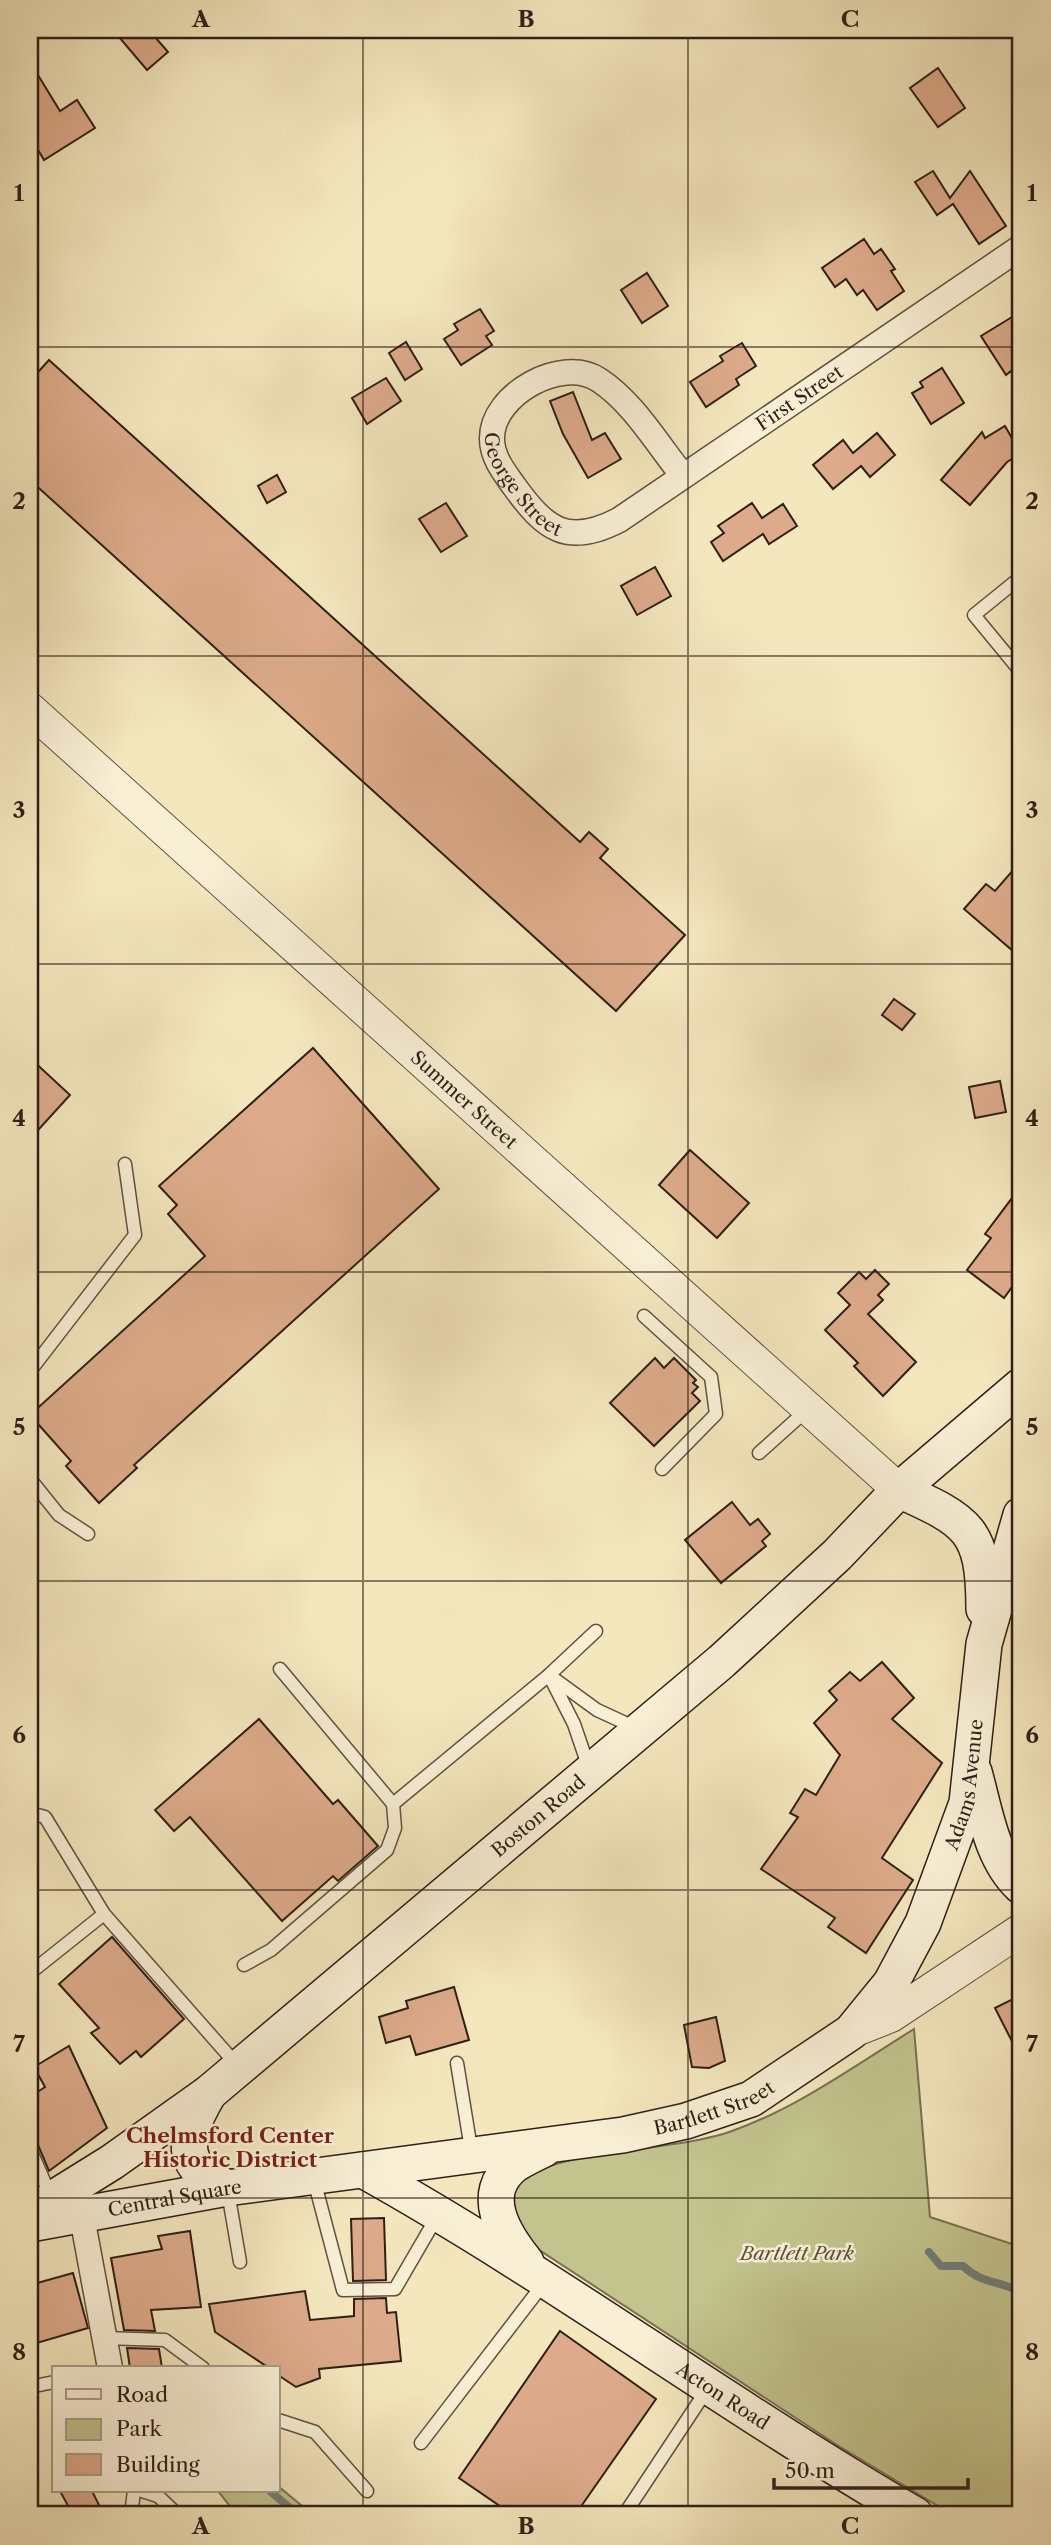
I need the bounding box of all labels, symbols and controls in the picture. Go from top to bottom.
text: A [191,5,211,33]
text: B [517,5,535,33]
text: C [841,5,859,33]
text: 1 [14,179,25,207]
text: 1 [1027,179,1038,207]
street label: First Street [752,360,847,436]
street label: George Street [480,432,565,541]
text: 2 [12,487,26,515]
text: 2 [1025,487,1039,515]
text: 3 [13,796,26,824]
text: 3 [1026,796,1039,824]
street label: Summer Street [406,1046,522,1154]
text: 4 [12,1104,26,1132]
text: 4 [1025,1104,1039,1132]
text: 5 [13,1413,25,1441]
text: 5 [1026,1413,1038,1441]
street label: Adams Avenue [939,1718,988,1854]
text: 6 [12,1721,26,1749]
text: 6 [1025,1721,1039,1749]
street label: Boston Road [487,1770,590,1862]
text: 7 [13,2030,25,2058]
text: 7 [1026,2030,1038,2058]
street label: Bartlett Street [652,2076,779,2140]
district label: Chelmsford Center Historic District [126,2123,335,2172]
street label: Central Square [106,2175,243,2222]
park label: Bartlett Park [738,2242,854,2265]
text: 8 [12,2338,26,2366]
text: 8 [1025,2338,1039,2366]
street label: Acton Road [671,2357,774,2435]
legend [52,2366,280,2492]
text: Road [116,2382,168,2407]
text: Park [116,2416,162,2441]
scale bar [774,2447,969,2491]
text: Building [116,2452,201,2477]
text: 50 m [785,2458,835,2483]
text: A [191,2512,211,2540]
text: B [517,2512,535,2540]
text: C [841,2512,859,2540]

